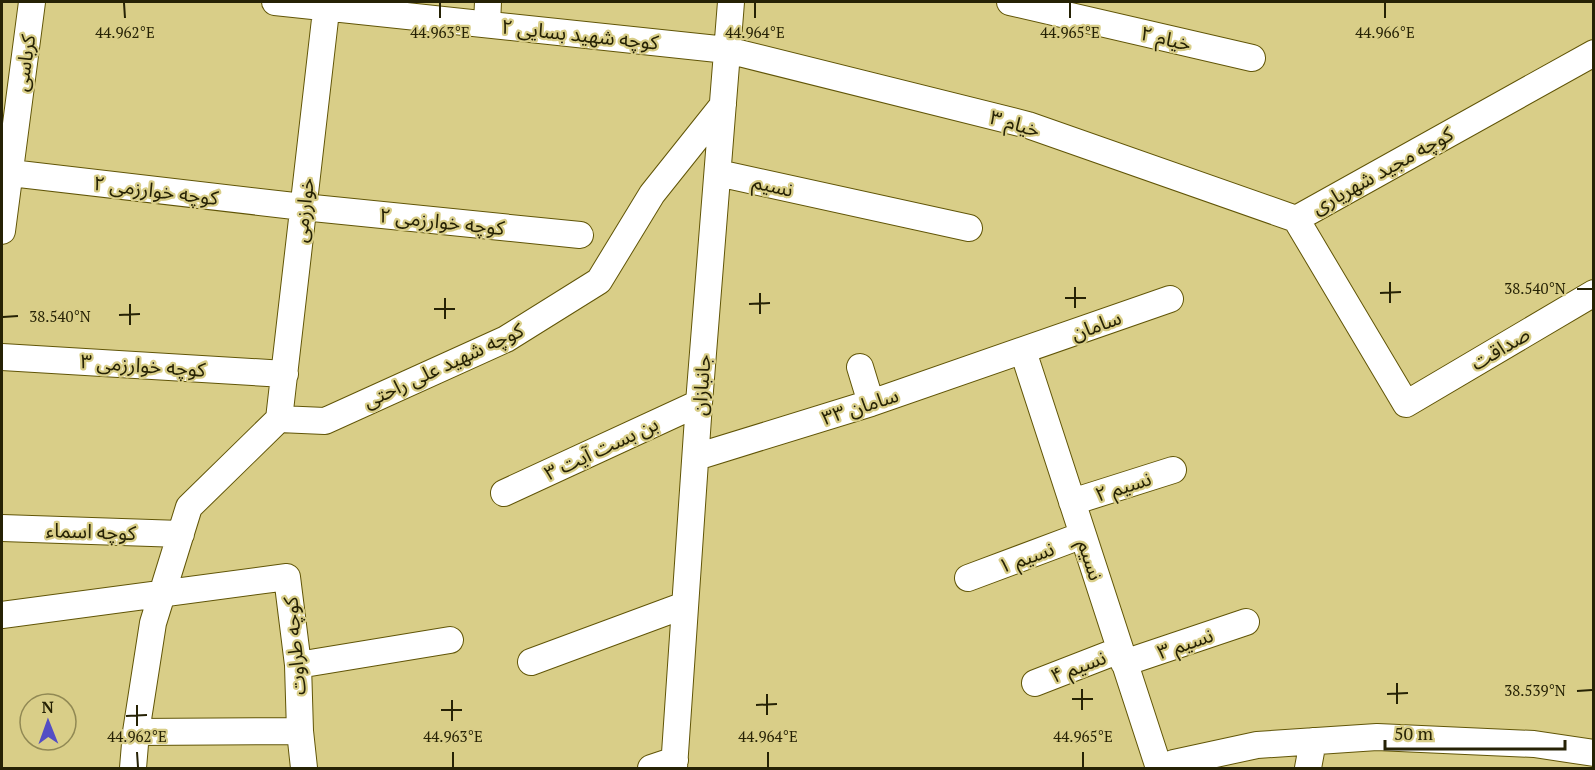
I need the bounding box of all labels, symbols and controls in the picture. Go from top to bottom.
street label: کوچه شهید بسایی ۲ [500,12,661,56]
street label: خیام ۲ [1138,19,1194,59]
text: 44.962°E [95,22,155,42]
text: 44.963°E [410,22,470,42]
text: 44.964°E [725,22,785,42]
text: 44.965°E [1040,22,1100,42]
text: 44.966°E [1355,22,1415,42]
street label: کرباسی [7,32,41,93]
street label: ۳ خیام [986,103,1043,145]
street label: کوچه مجید شهریاری [1306,120,1458,220]
street label: نسیم [749,167,796,205]
street label: ۲ کوچه خوارزمی [92,169,221,211]
street label: خوارزمی [286,176,320,244]
street label: کوچه خوارزمی ۲ [378,201,507,241]
text: 38.540°N [1504,278,1566,298]
street label: سامان [1067,304,1125,346]
text: 38.540°N [29,306,91,326]
street label: کوچه شهید علی راحتی [358,316,528,414]
street label: صداقت [1466,320,1534,376]
street label: ۳ کوچه خوارزمی [79,347,207,383]
street label: جانبازان [685,354,717,416]
street label: ۳۳ سامان [818,381,902,431]
street label: بن بست آیت ۳ [540,410,662,486]
street label: نسیم ۲ [1092,464,1155,510]
street label: کوچه اسماء [46,516,137,546]
street label: نسیم ۱ [994,534,1058,581]
street label: نسیم [1070,536,1110,584]
street label: کوچه طراوت [276,595,312,696]
street label: نسیم ۳ [1153,621,1217,667]
street label: نسیم ۴ [1046,643,1110,691]
text: 38.539°N [1504,680,1566,700]
north arrow [18,692,78,752]
text: N [41,696,54,718]
scale bar [1385,713,1565,751]
text: 50 m [1394,721,1434,745]
text: 44.962°E [107,726,167,746]
text: 44.963°E [423,726,483,746]
text: 44.964°E [738,726,798,746]
text: 44.965°E [1053,726,1113,746]

